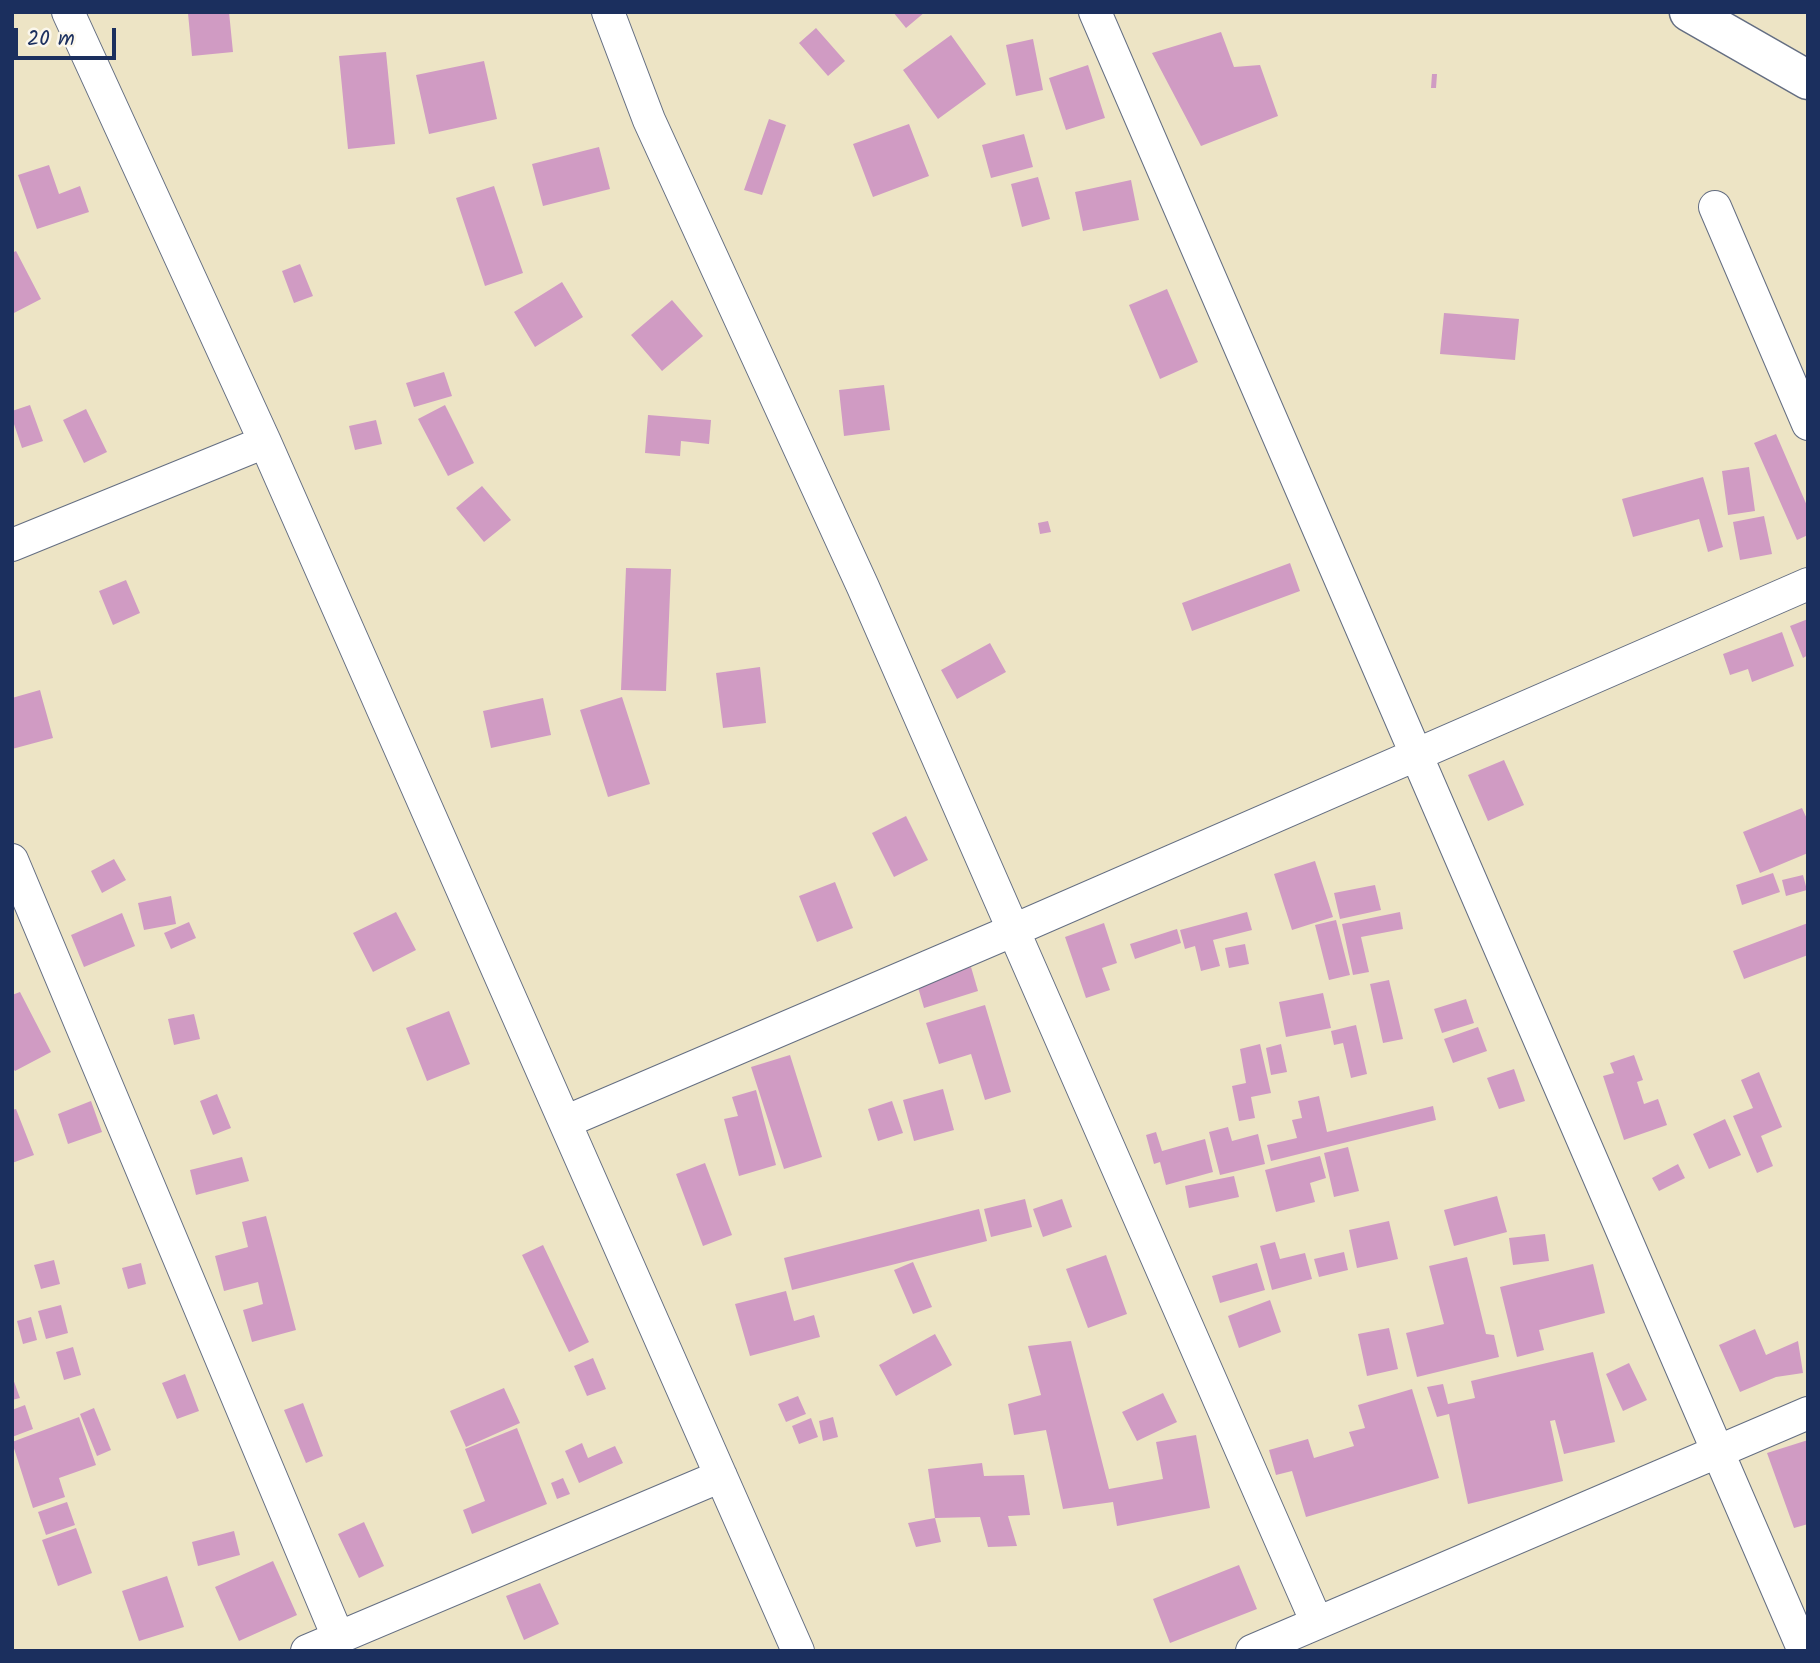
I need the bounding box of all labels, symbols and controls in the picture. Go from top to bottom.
scale bar [18,14,119,58]
text: 20 m [27,23,75,56]

